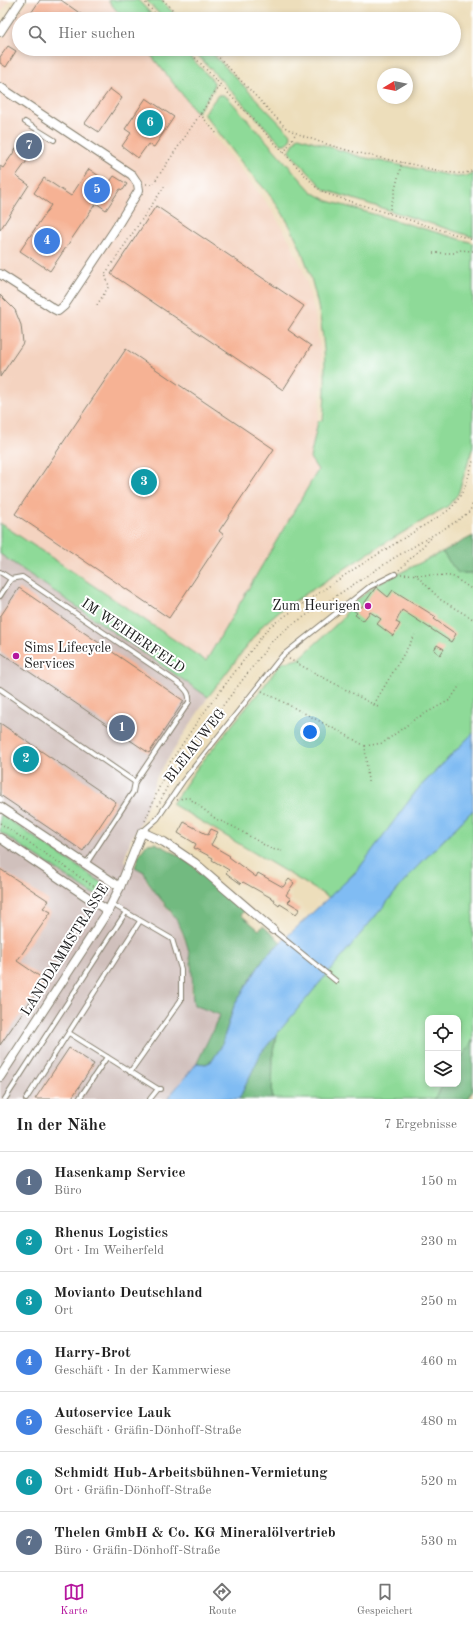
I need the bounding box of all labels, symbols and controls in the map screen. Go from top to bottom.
search box [12,12,461,56]
icon: search [26,23,48,45]
text: Hier suchen [58,27,135,42]
north arrow [377,68,413,104]
pin: 6 [137,108,163,138]
pin: 7 [16,131,42,161]
pin: 5 [84,175,110,205]
pin: 4 [34,226,60,256]
pin: 3 [131,467,157,497]
street label: IM WEIHERFELD [79,596,187,676]
place label: Zum Heurigen [272,599,360,613]
marker: Zum Heurigen [363,601,373,611]
place label: Sims Lifecycle Services [24,641,111,671]
marker: Sims Lifecycle Services [11,651,21,661]
street label: BLEIAUWEG [162,706,228,786]
pin: 1 [109,713,135,743]
your location [300,722,320,742]
pin: 2 [13,744,39,774]
street label: LANDDAMMSTRASSE [19,882,111,1018]
map controls [425,1015,461,1087]
button: locate [425,1015,461,1051]
button: layers [425,1051,461,1087]
text: In der Nähe [16,1117,106,1134]
text: 7 Ergebnisse [384,1118,457,1131]
text: Hasenkamp Service [54,1166,186,1181]
text: 1 [25,1175,33,1188]
text: 150 m [420,1175,457,1188]
text: Büro [54,1184,82,1197]
text: Rhenus Logistics [54,1226,168,1241]
text: 2 [25,1235,33,1248]
text: 230 m [420,1235,457,1248]
text: Ort · Im Weiherfeld [54,1244,164,1257]
text: Movianto Deutschland [54,1286,203,1301]
text: 3 [25,1295,33,1308]
text: 250 m [420,1295,457,1308]
text: Ort [54,1304,73,1317]
text: Harry-Brot [54,1346,131,1361]
text: 4 [25,1355,33,1368]
text: 460 m [420,1355,457,1368]
text: Geschäft · In der Kammerwiese [54,1364,231,1377]
text: Autoservice Lauk [54,1406,172,1421]
text: 5 [25,1415,33,1428]
text: 480 m [420,1415,457,1428]
text: Geschäft · Gräfin-Dönhoff-Straße [54,1424,241,1437]
text: Schmidt Hub-Arbeitsbühnen-Vermietung [54,1466,328,1481]
text: 6 [25,1475,33,1488]
text: 520 m [420,1475,457,1488]
text: Ort · Gräfin-Dönhoff-Straße [54,1484,211,1497]
text: Thelen GmbH & Co. KG Mineralölvertrieb [54,1526,336,1541]
text: 7 [25,1535,33,1548]
text: 530 m [420,1535,457,1548]
text: Büro · Gräfin-Dönhoff-Straße [54,1544,220,1557]
tab: Karte [60,1581,88,1619]
tab: Route [208,1581,236,1619]
tab: Gespeichert [357,1581,413,1619]

